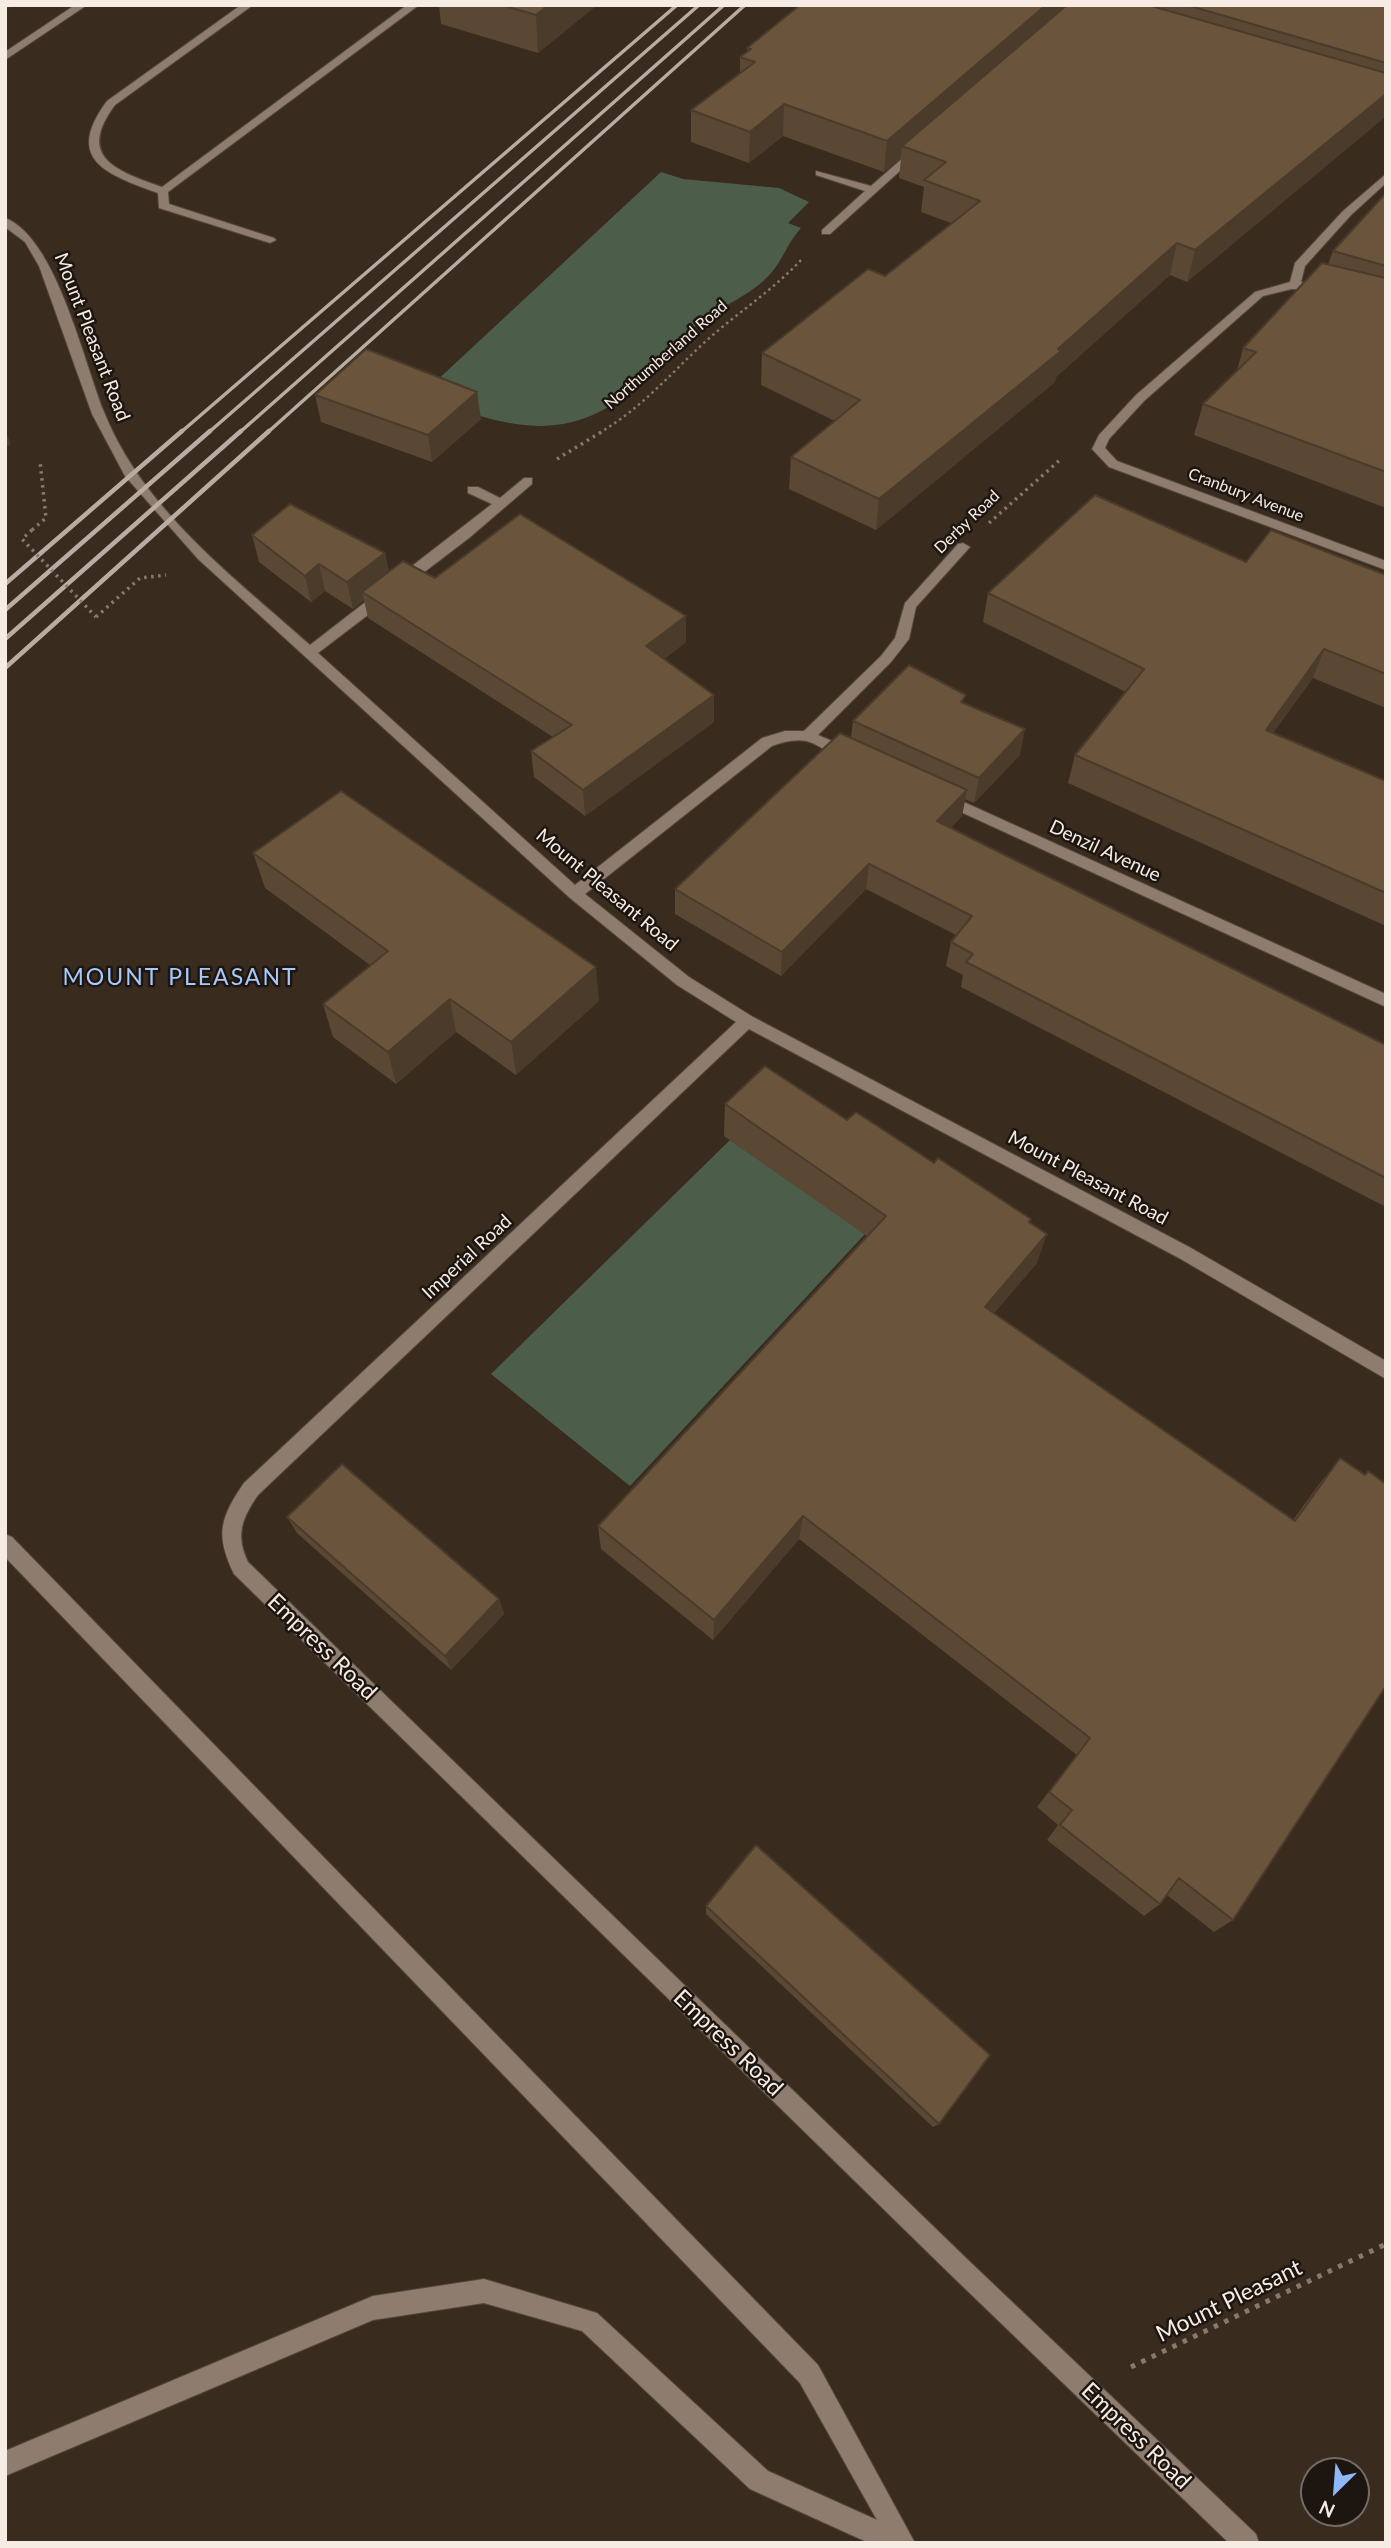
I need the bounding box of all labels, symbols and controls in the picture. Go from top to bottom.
street label: Mount Pleasant Road [49,250,135,424]
street label: Northumberland Road [601,297,731,413]
street label: Cranbury Avenue [1186,464,1306,526]
street label: Derby Road [931,486,1003,558]
street label: Denzil Avenue [1046,815,1164,887]
street label: Mount Pleasant Road [531,824,683,956]
district label: MOUNT PLEASANT [64,964,296,992]
street label: Mount Pleasant Road [1004,1126,1172,1230]
street label: Imperial Road [418,1210,516,1304]
street label: Empress Road [261,1588,383,1706]
street label: Empress Road [667,1984,789,2102]
street label: Mount Pleasant [1152,2254,1306,2348]
street label: Empress Road [1075,2377,1197,2495]
north arrow [1300,2457,1370,2527]
text: N [1315,2496,1338,2523]

